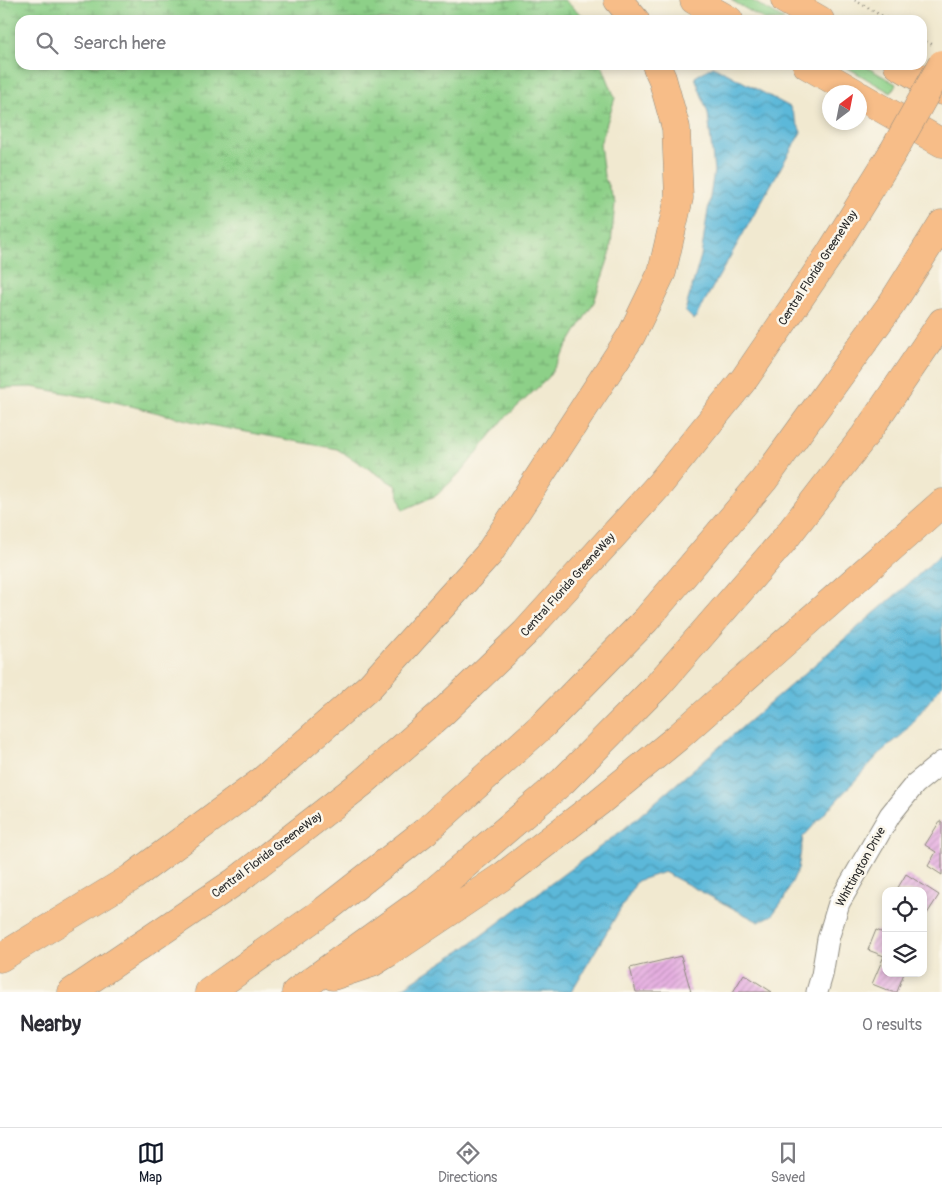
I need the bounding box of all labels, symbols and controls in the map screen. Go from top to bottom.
search box [15,15,927,70]
icon: search [33,29,61,57]
text: Search here [73,31,166,55]
north arrow [822,85,867,130]
street label: Central Florida GreeneWay [775,208,861,328]
street label: Central Florida GreeneWay [518,530,618,640]
street label: Central Florida GreeneWay [209,809,325,901]
street label: Whittington Drive [833,824,889,909]
map controls [882,887,927,977]
button: locate [882,887,927,932]
button: layers [882,932,927,977]
text: Nearby [20,1011,81,1038]
text: 0 results [862,1015,922,1035]
tab: Map [137,1139,165,1186]
tab: Directions [438,1139,497,1186]
tab: Saved [771,1139,805,1186]

